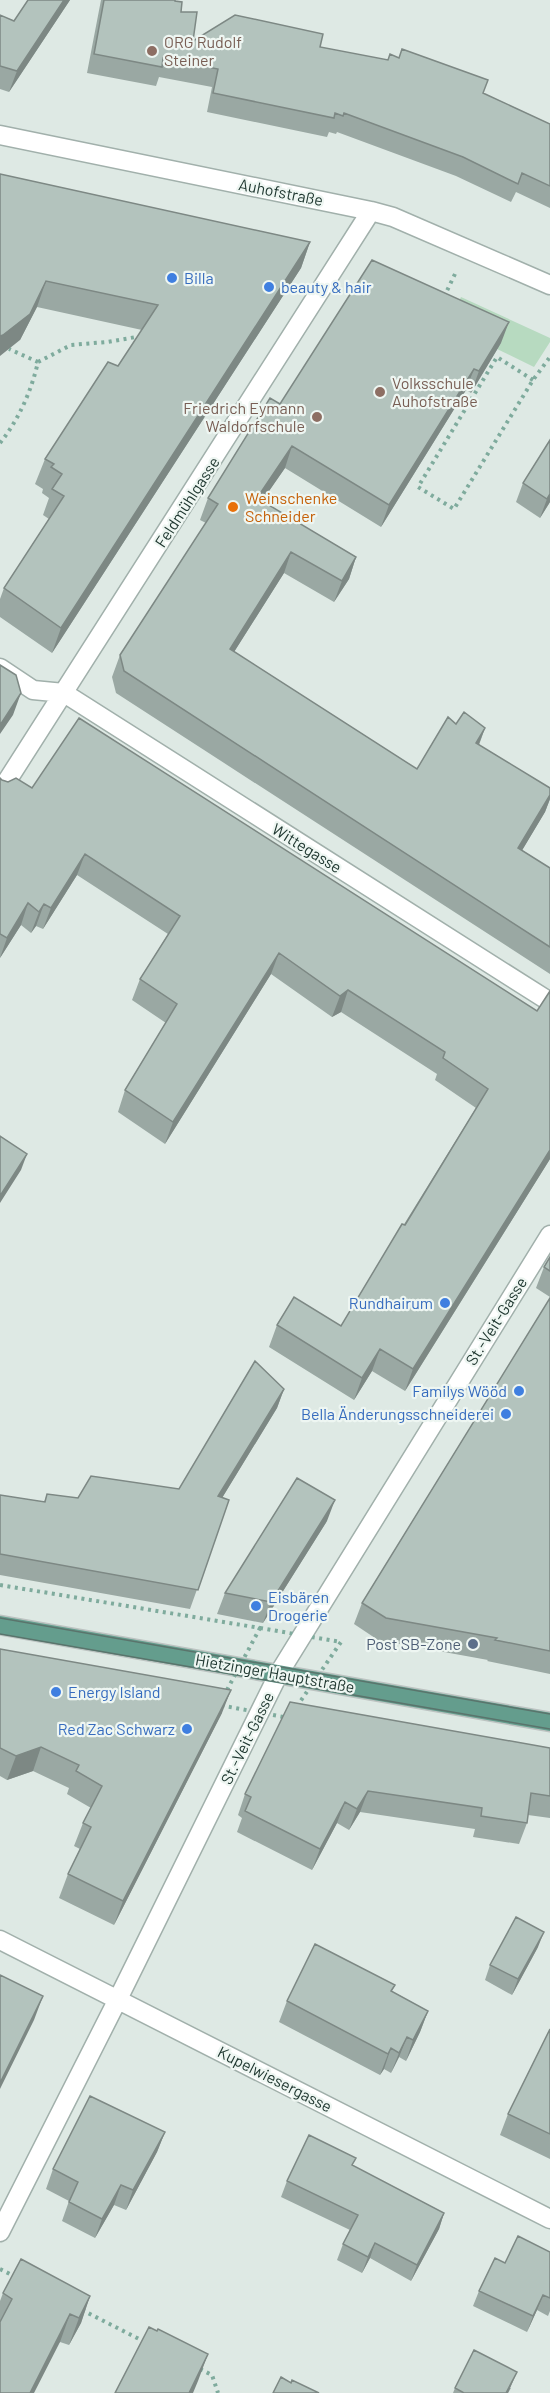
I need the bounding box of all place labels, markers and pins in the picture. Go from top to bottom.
place label: ORG Rudolf Steiner [164,32,242,69]
marker: ORG Rudolf Steiner [145,44,159,58]
place label: Billa [184,268,214,287]
marker: Billa [165,271,179,285]
place label: beauty & hair [281,277,372,296]
marker: beauty & hair [262,280,276,294]
place label: Volksschule Auhofstraße [392,373,478,410]
marker: Volksschule Auhofstraße [373,385,387,399]
place label: Friedrich Eymann Waldorfschule [183,398,305,435]
marker: Friedrich Eymann Waldorfschule [310,410,324,424]
place label: Weinschenke Schneider [245,488,337,525]
marker: Weinschenke Schneider [226,500,240,514]
place label: Rundhairum [349,1293,433,1312]
marker: Rundhairum [438,1296,452,1310]
place label: Familys Wööd [412,1381,507,1400]
marker: Familys Wööd [512,1384,526,1398]
place label: Bella Änderungsschneiderei [301,1404,494,1423]
marker: Bella Änderungsschneiderei [499,1407,513,1421]
place label: Eisbären Drogerie [268,1587,329,1624]
marker: Eisbären Drogerie [249,1599,263,1613]
place label: Post SB-Zone [366,1634,461,1653]
marker: Post SB-Zone [466,1637,480,1651]
place label: Energy Island [68,1682,160,1701]
marker: Energy Island [49,1685,63,1699]
place label: Red Zac Schwarz [58,1719,175,1738]
marker: Red Zac Schwarz [180,1722,194,1736]

